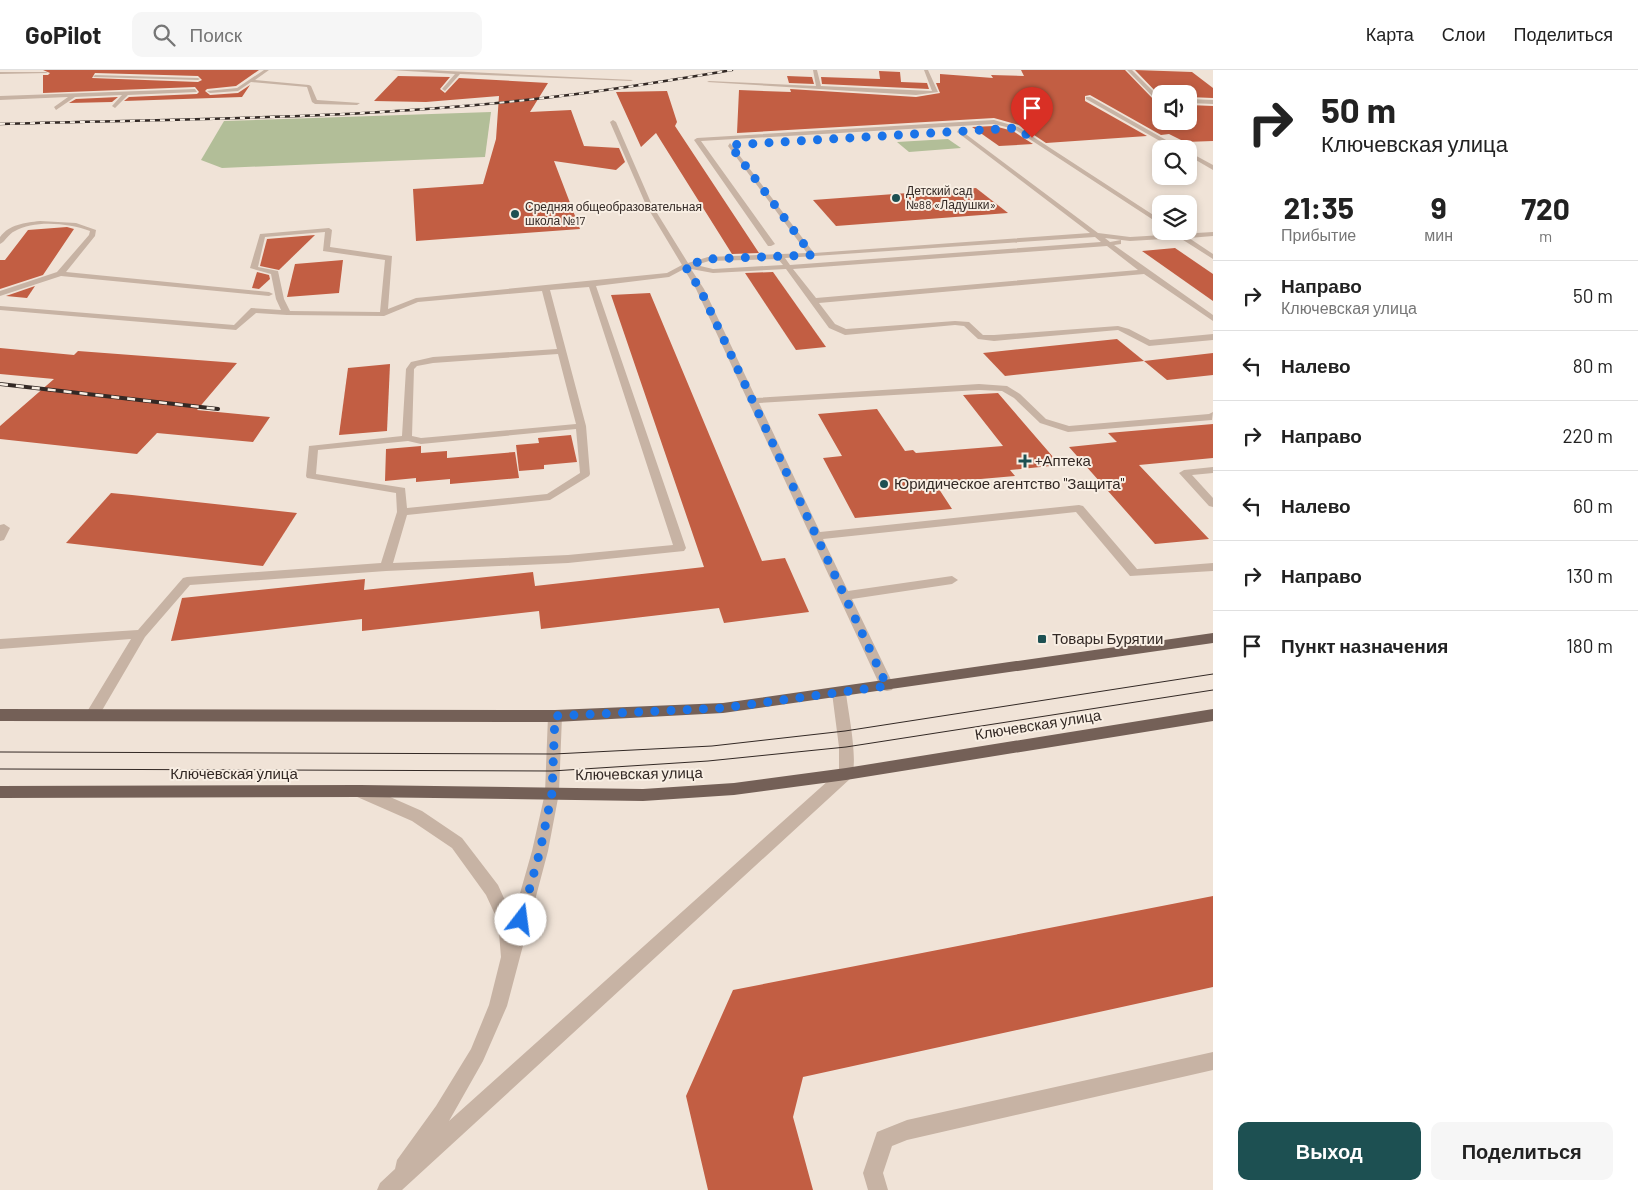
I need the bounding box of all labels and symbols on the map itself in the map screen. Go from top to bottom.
pin [1011,87,1053,138]
place label: Детский сад №88 «Ладушки» [906,183,996,212]
marker: Детский сад №88 «Ладушки» [890,192,902,204]
place label: Средняя общеобразовательная школа №17 [525,199,702,227]
marker: Средняя общеобразовательная школа №17 [509,208,521,220]
place label: +Аптека [1035,451,1092,469]
marker: +Аптека [1019,455,1031,467]
place label: Юридическое агентство "Защита" [894,474,1125,492]
marker: Юридическое агентство "Защита" [878,478,890,490]
place label: Товары Бурятии [1052,629,1163,647]
marker: Товары Бурятии [1036,633,1048,645]
street label: Ключевская улица [973,705,1103,743]
street label: Ключевская улица [575,763,704,783]
street label: Ключевская улица [170,764,298,782]
position arrow [494,893,546,945]

